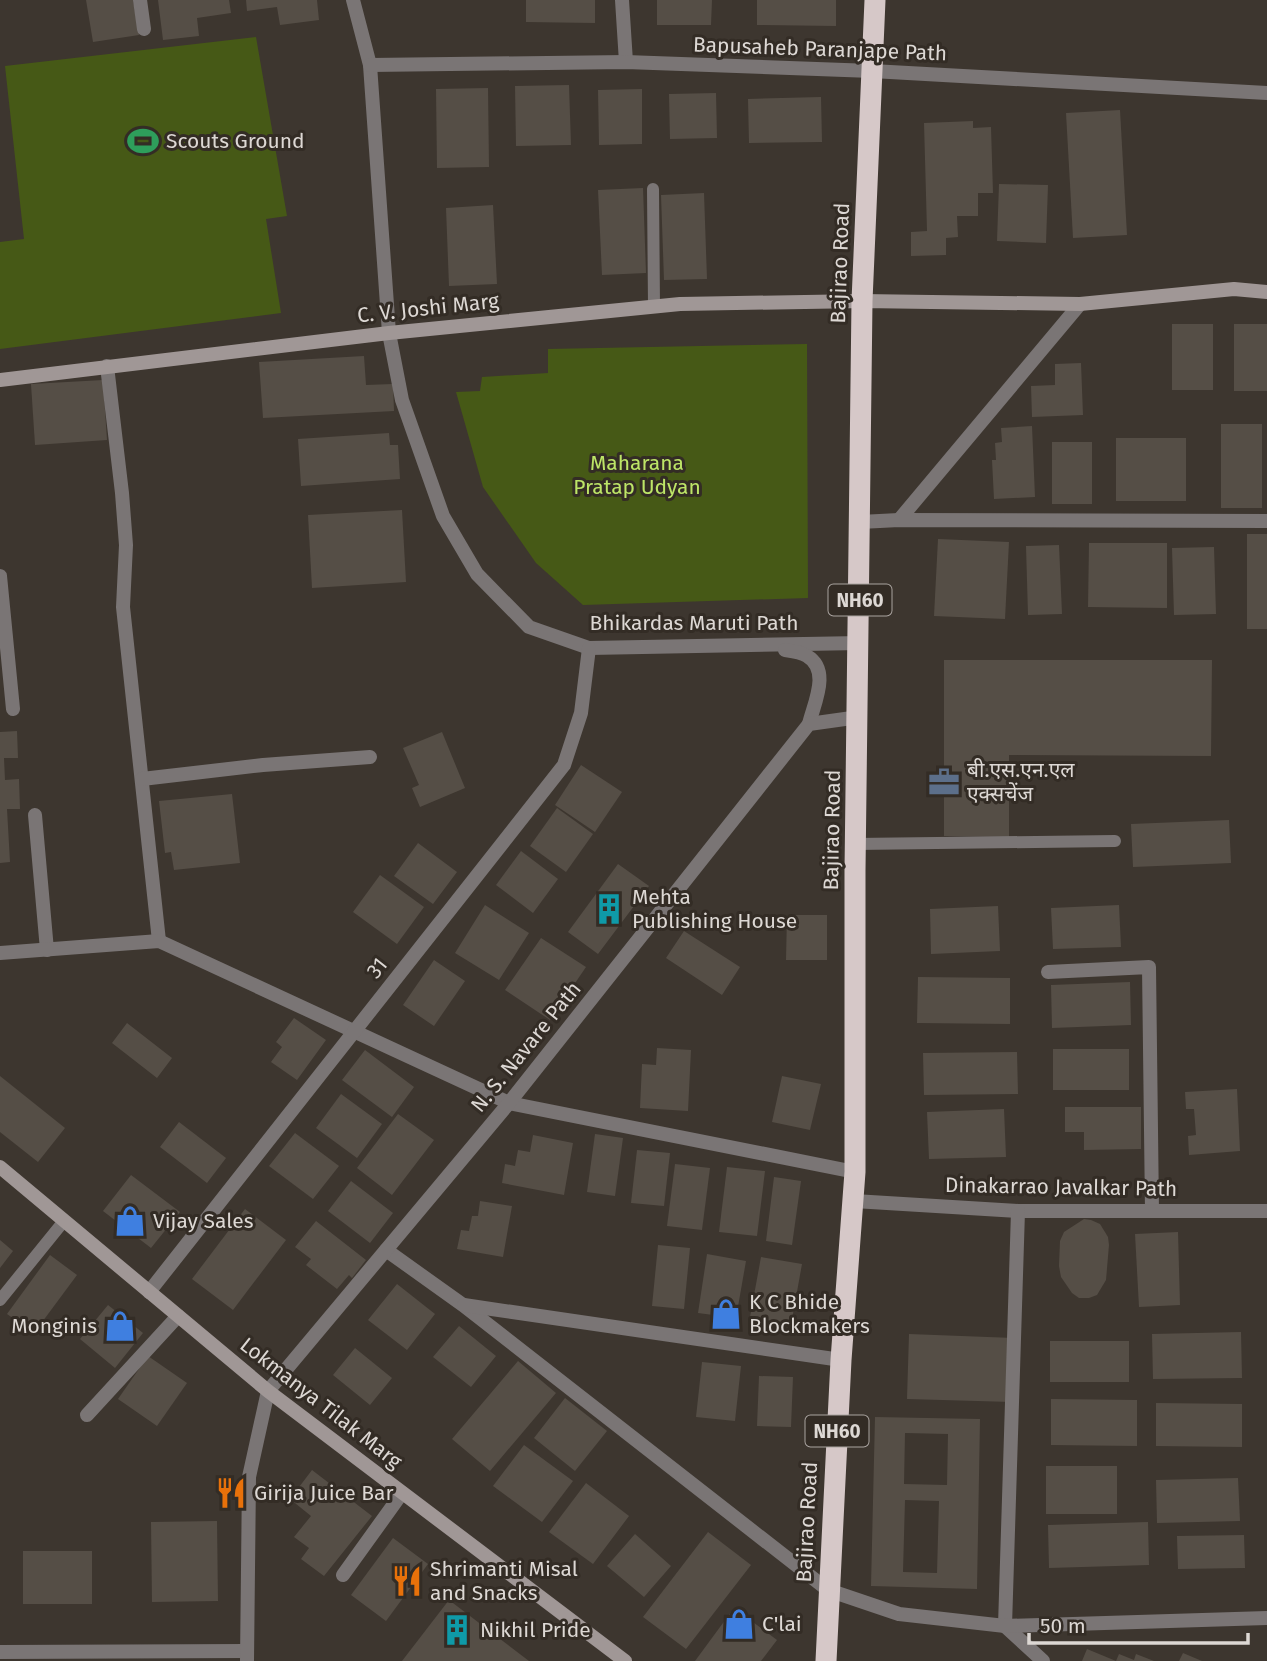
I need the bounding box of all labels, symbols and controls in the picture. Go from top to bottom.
street label: Bapusaheb Paranjape Path [692,32,948,66]
sports icon: Scouts Ground [126,124,160,158]
place label: Scouts Ground [166,128,305,154]
street label: Bajirao Road [825,202,855,324]
street label: C. V. Joshi Marg [356,288,500,328]
park label: Maharana Pratap Udyan [573,450,701,500]
road number: NH60 [828,584,892,615]
street label: Bhikardas Maruti Path [590,610,799,636]
place label: बी.एस.एन.एल एक्सचेंज [967,757,1075,807]
office icon: बी.एस.एन.एल एक्सचेंज [927,765,961,799]
street label: Bajirao Road [818,769,846,891]
place label: Mehta Publishing House [632,884,797,934]
building icon: Mehta Publishing House [592,892,626,926]
street label: 31 [361,952,393,984]
street label: N. S. Navare Path [465,976,587,1118]
street label: Dinakarrao Javalkar Path [945,1172,1177,1202]
shop icon: Vijay Sales [113,1204,147,1238]
place label: Vijay Sales [153,1208,254,1234]
place label: K C Bhide Blockmakers [749,1289,870,1339]
shop icon: K C Bhide Blockmakers [709,1297,743,1331]
shop icon: Monginis [103,1309,137,1343]
place label: Monginis [11,1313,97,1339]
street label: Lokmanya Tilak Marg [235,1332,407,1474]
road number: NH60 [806,1415,868,1446]
street label: Bajirao Road [791,1461,823,1583]
restaurant icon: Girija Juice Bar [214,1476,248,1510]
place label: Girija Juice Bar [254,1480,394,1506]
place label: Shrimanti Misal and Snacks [430,1556,578,1606]
restaurant icon: Shrimanti Misal and Snacks [390,1564,424,1598]
scale bar [1029,1602,1248,1646]
shop icon: C'lai [722,1607,756,1641]
place label: C'lai [762,1611,802,1637]
building icon: Nikhil Pride [440,1613,474,1647]
text: 50 m [1040,1613,1086,1639]
place label: Nikhil Pride [480,1617,591,1643]

